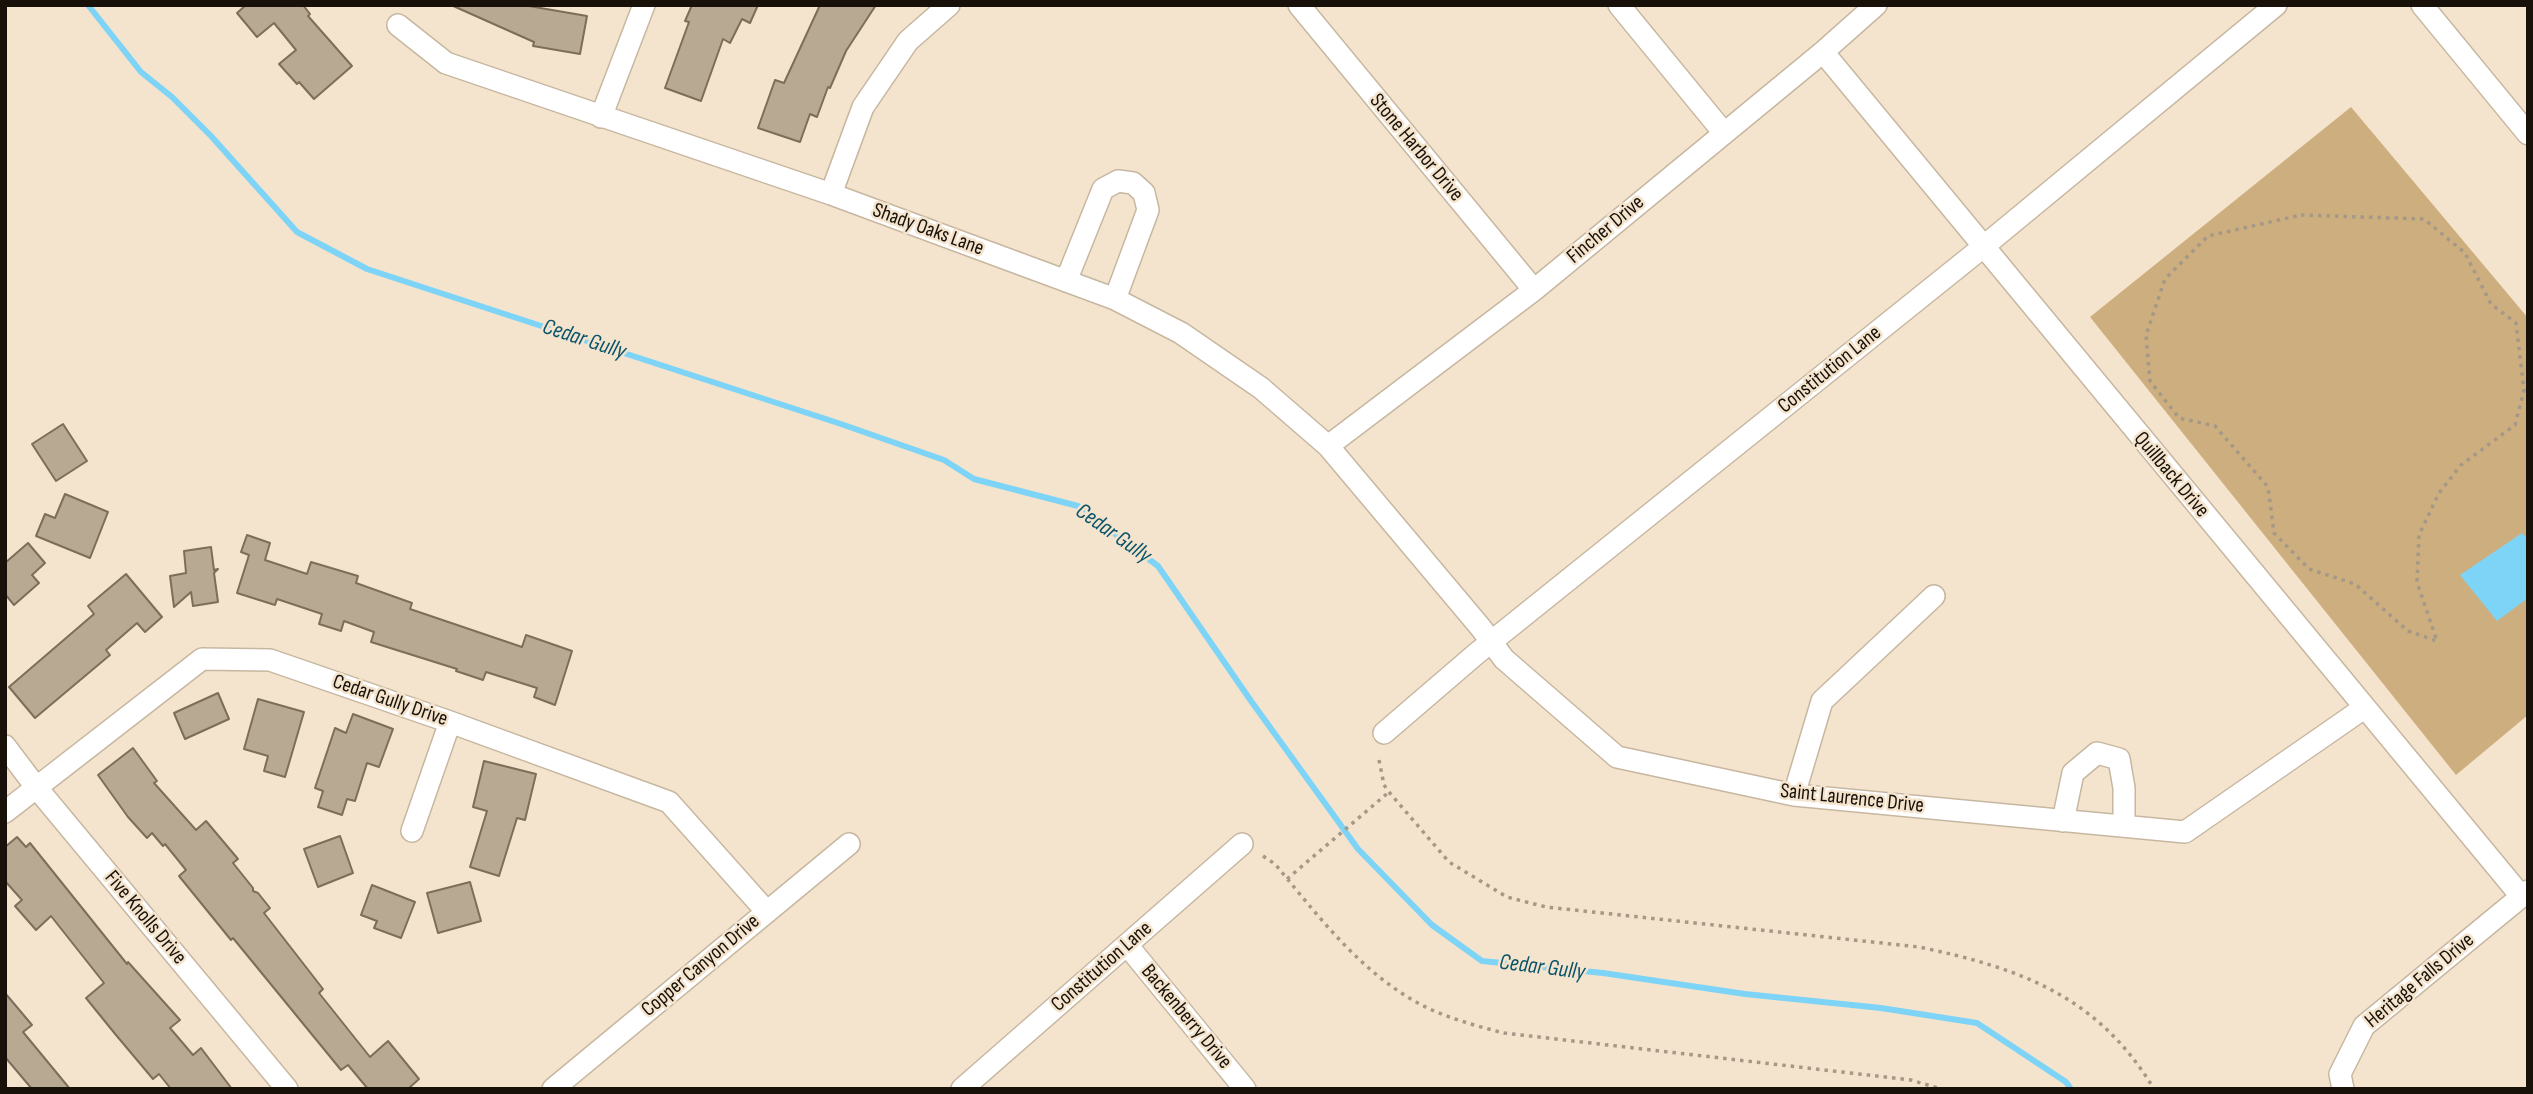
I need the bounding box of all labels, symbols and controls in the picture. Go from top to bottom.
street label: Stone Harbor Drive [1364,89,1468,207]
street label: Fincher Drive [1562,190,1650,270]
street label: Shady Oaks Lane [869,198,987,262]
water label: Cedar Gully [539,314,629,366]
street label: Constitution Lane [1773,321,1887,419]
street label: Quillback Drive [2128,427,2214,523]
water label: Cedar Gully [1070,498,1156,570]
street label: Cedar Gully Drive [329,670,451,732]
street label: Saint Laurence Drive [1779,779,1925,819]
street label: Five Knolls Drive [99,866,191,970]
street label: Copper Canyon Drive [637,909,765,1023]
street label: Constitution Lane [1046,916,1158,1018]
street label: Heritage Falls Drive [2360,928,2480,1034]
water label: Cedar Gully [1497,949,1587,987]
street label: Backenberry Drive [1135,960,1237,1074]

